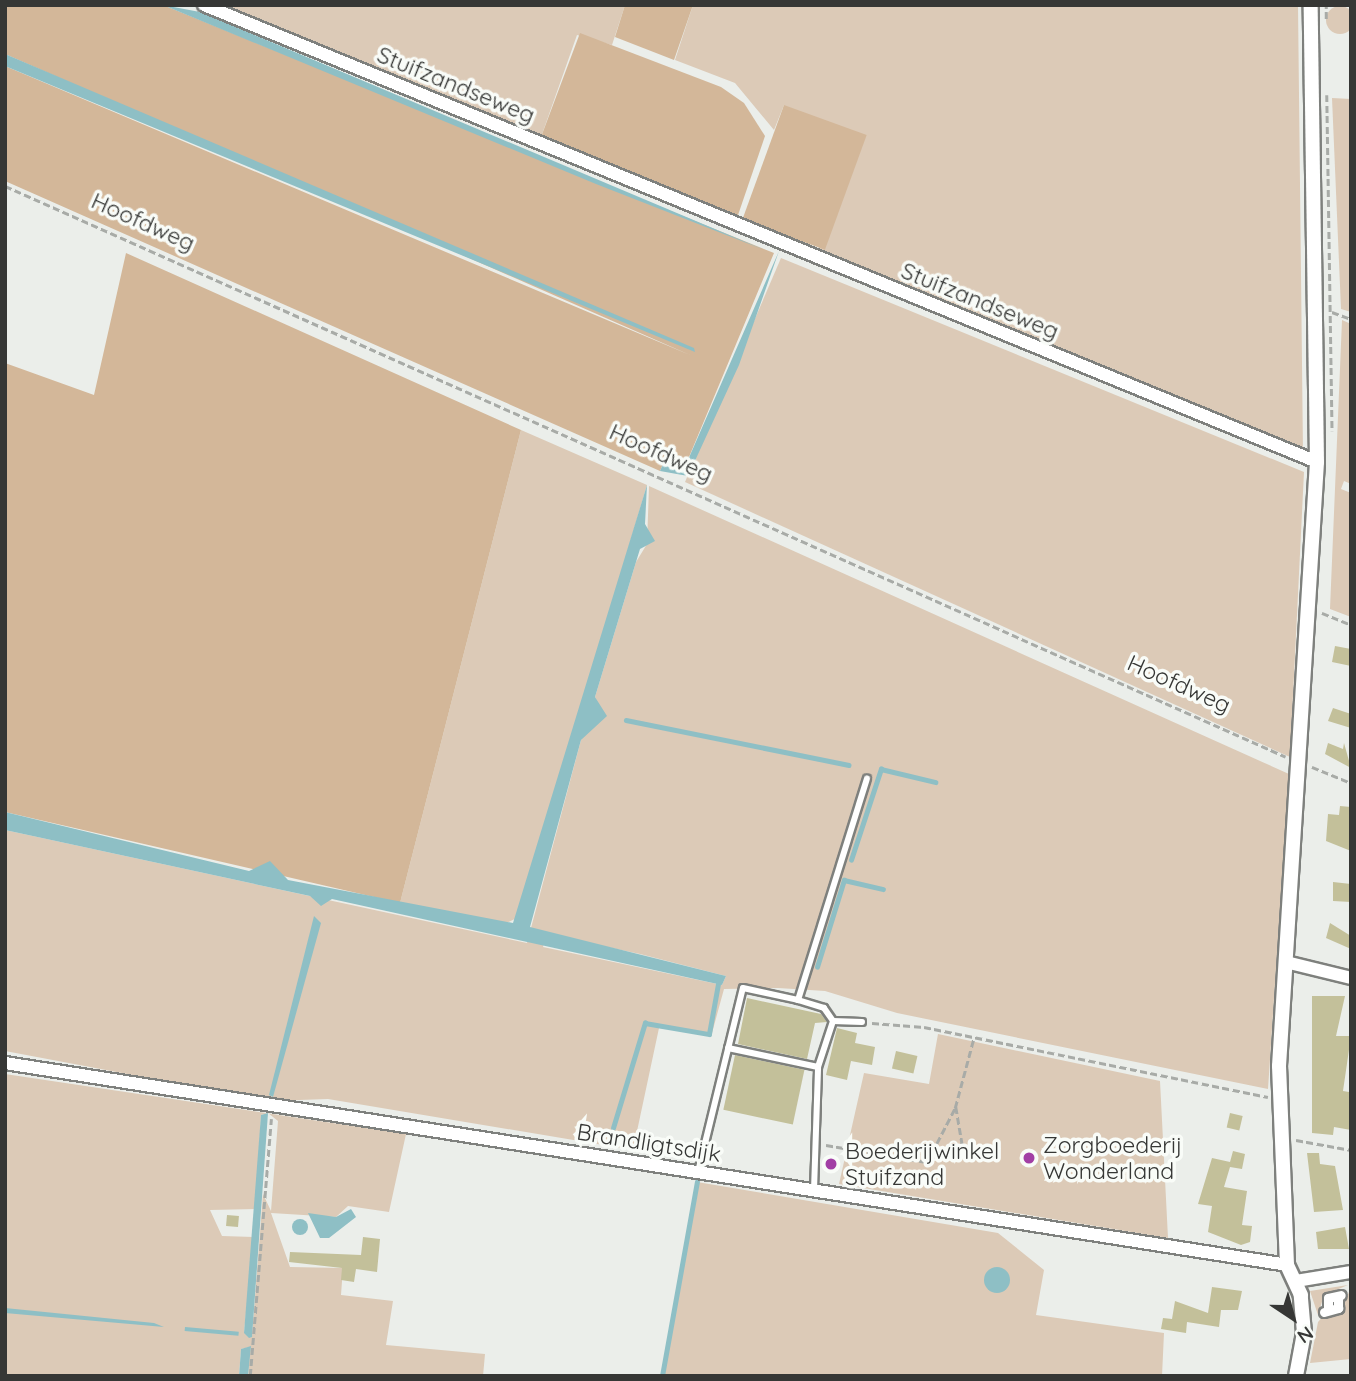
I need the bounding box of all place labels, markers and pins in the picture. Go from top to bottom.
place label: Zorgboederij Wonderland [1043,1131,1182,1185]
place label: Boederijwinkel Stuifzand [845,1137,999,1191]
marker: Zorgboederij Wonderland [1021,1150,1037,1166]
marker: Boederijwinkel Stuifzand [823,1156,839,1172]

